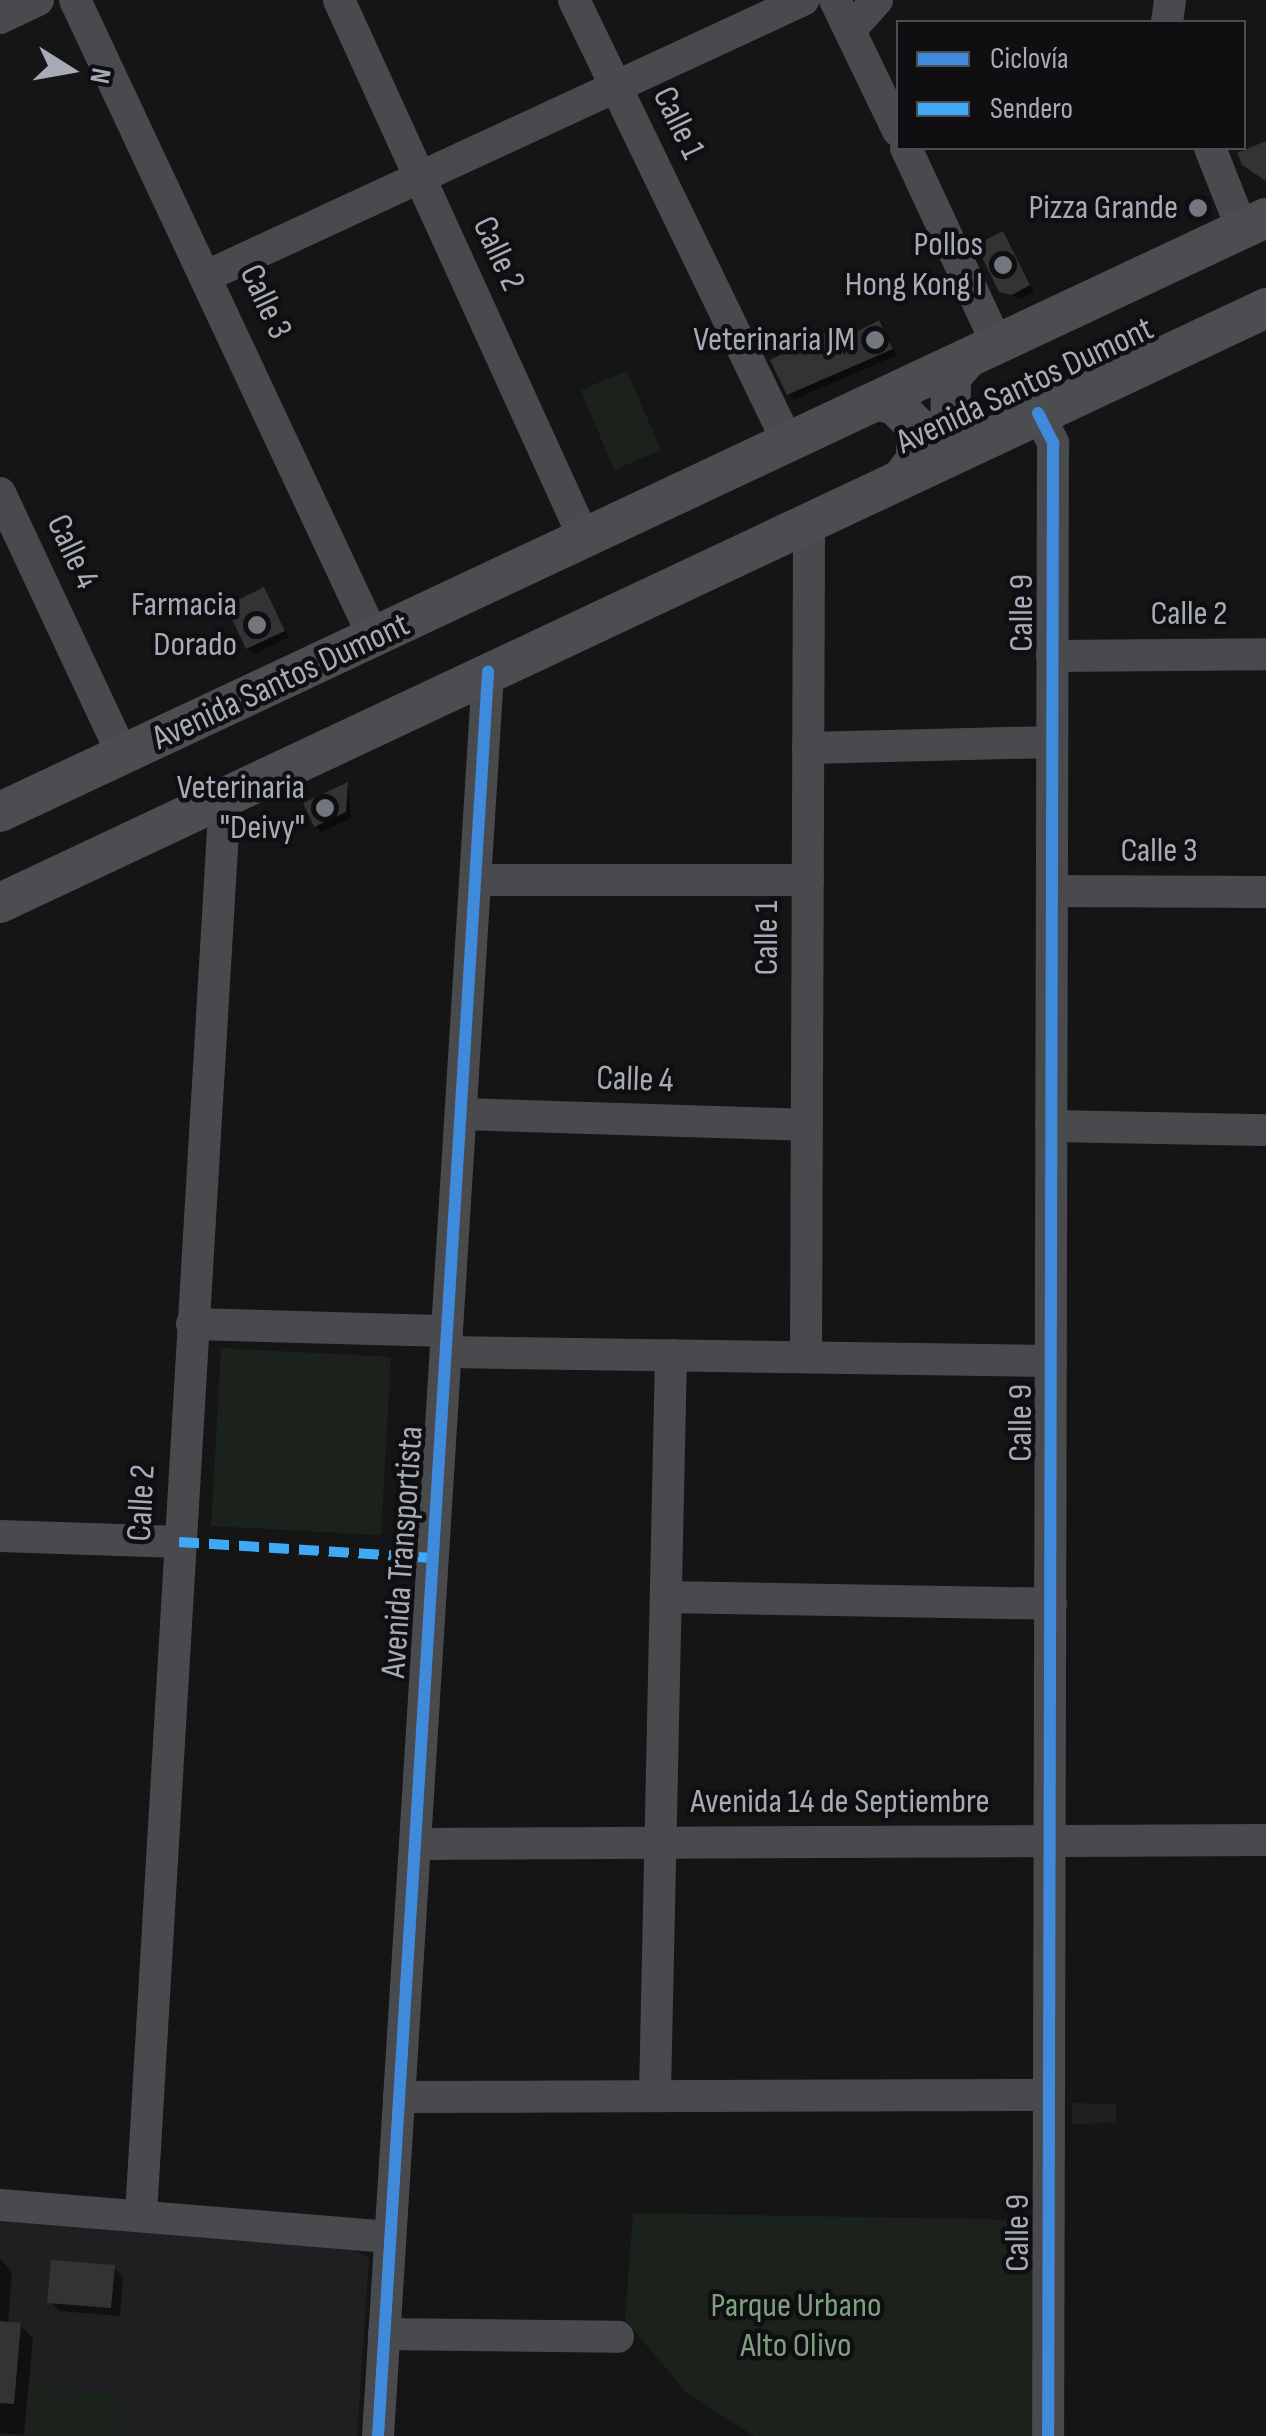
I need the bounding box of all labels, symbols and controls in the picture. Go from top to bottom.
north arrow [20,20,120,120]
legend [896,20,1246,150]
text: Ciclovía [990,41,1069,77]
text: N [82,65,118,86]
street label: Calle 1 [643,80,713,166]
text: Sendero [990,91,1073,127]
place label: Pizza Grande [1028,187,1178,229]
marker: Pizza Grande [1187,197,1209,219]
street label: Calle 2 [463,210,533,298]
place label: Pollos Hong Kong I [845,224,983,306]
marker: Pollos Hong Kong I [992,254,1014,276]
street label: Calle 3 [230,258,300,346]
street label: Avenida Santos Dumont [890,308,1160,464]
place label: Veterinaria JM [693,319,855,361]
marker: Veterinaria JM [864,329,886,351]
street label: Calle 4 [37,508,107,596]
street label: Calle 9 [1001,574,1043,652]
place label: Farmacia Dorado [131,584,237,666]
street label: Calle 2 [1151,593,1227,635]
street label: Avenida Santos Dumont [146,604,416,760]
marker: Farmacia Dorado [246,614,268,636]
place label: Veterinaria "Deivy" [177,767,305,849]
marker: Veterinaria "Deivy" [314,797,336,819]
street label: Calle 3 [1120,830,1198,872]
street label: Calle 1 [746,901,788,975]
street label: Calle 4 [596,1058,674,1102]
street label: Calle 9 [1000,1384,1042,1462]
street label: Avenida Transportista [373,1425,433,1679]
street label: Calle 2 [119,1463,165,1543]
street label: Avenida 14 de Septiembre [690,1781,990,1823]
street label: Calle 9 [997,2194,1039,2272]
park label: Parque Urbano Alto Olivo [711,2285,881,2367]

